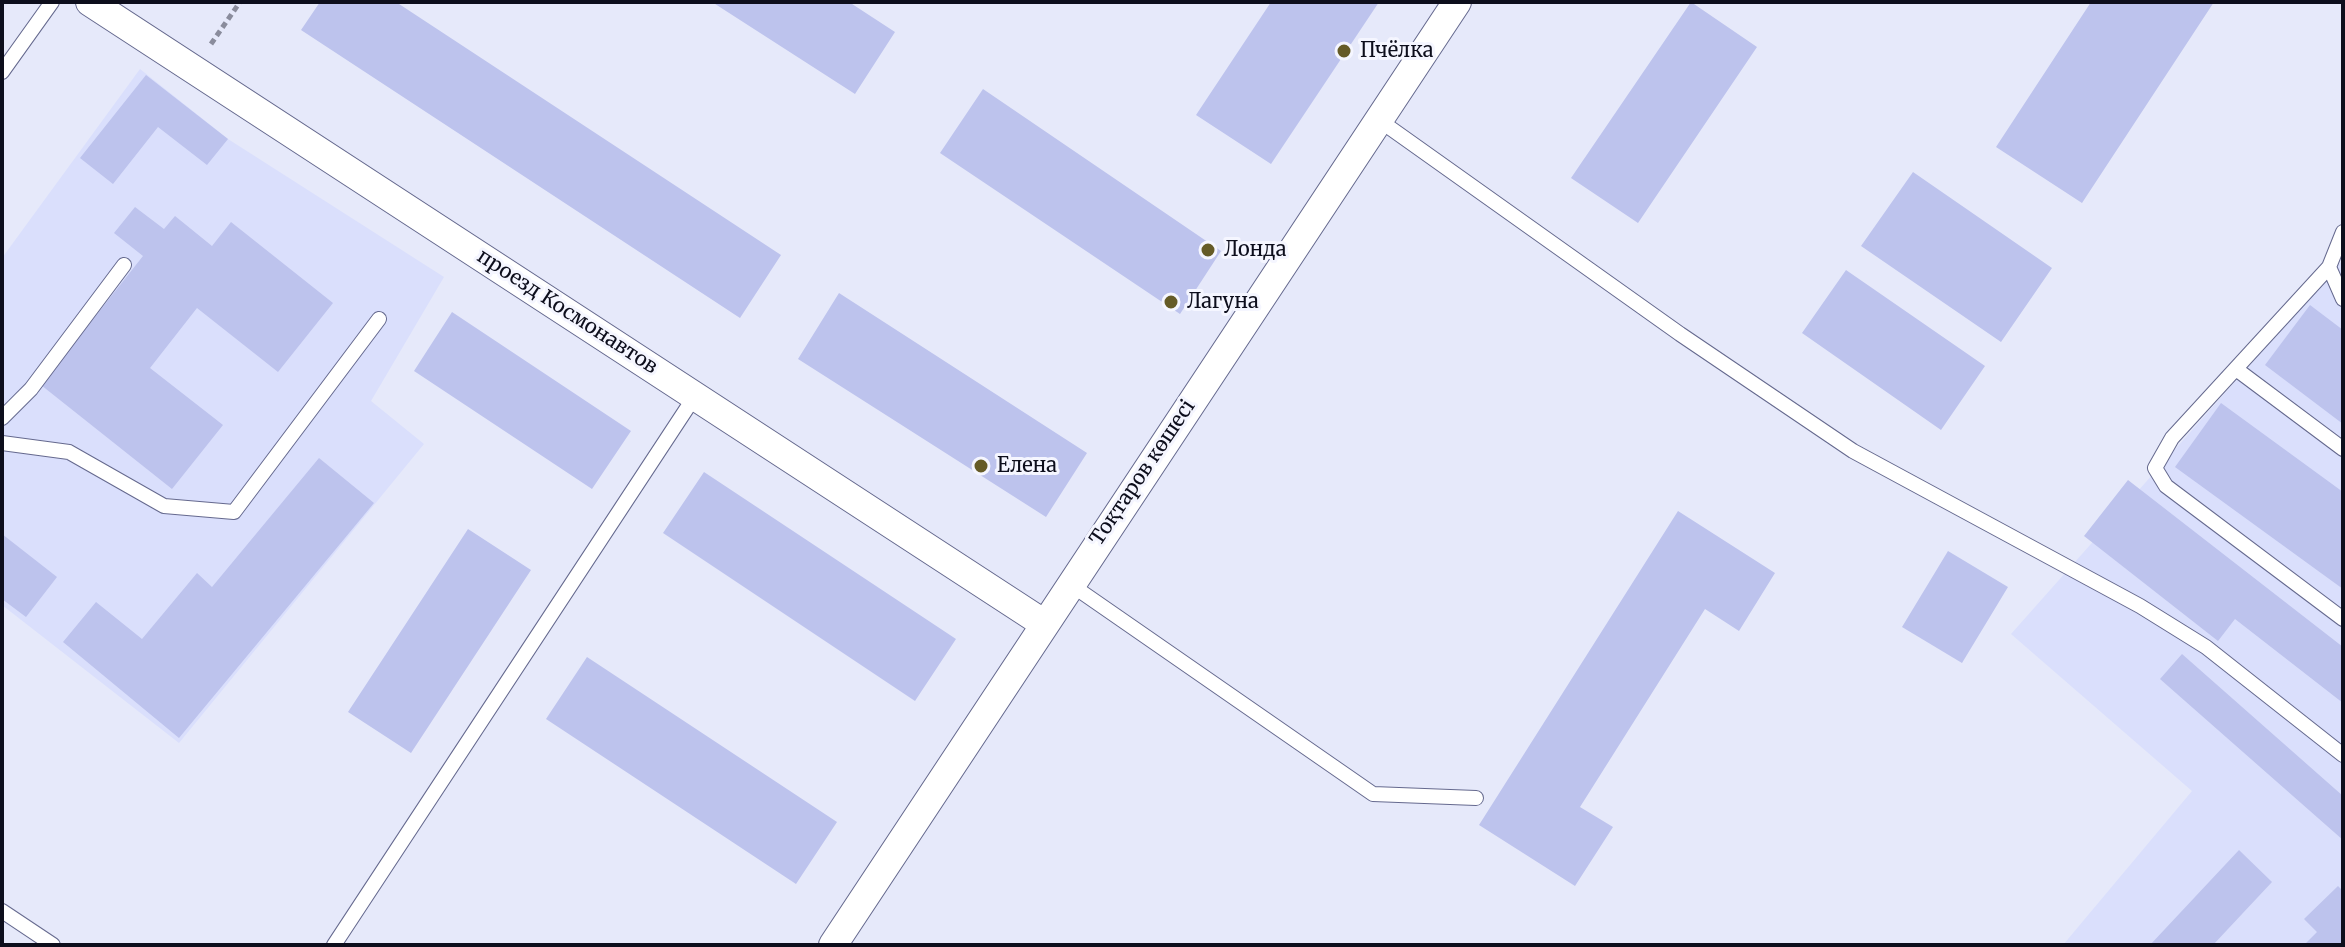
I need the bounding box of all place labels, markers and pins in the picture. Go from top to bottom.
place label: Пчёлка [1360,39,1434,63]
marker: Пчёлка [1335,42,1353,60]
place label: Лонда [1224,238,1286,262]
marker: Лонда [1199,241,1217,259]
place label: Лагуна [1187,290,1259,314]
marker: Лагуна [1162,293,1180,311]
place label: Елена [997,454,1057,478]
marker: Елена [972,457,990,475]

